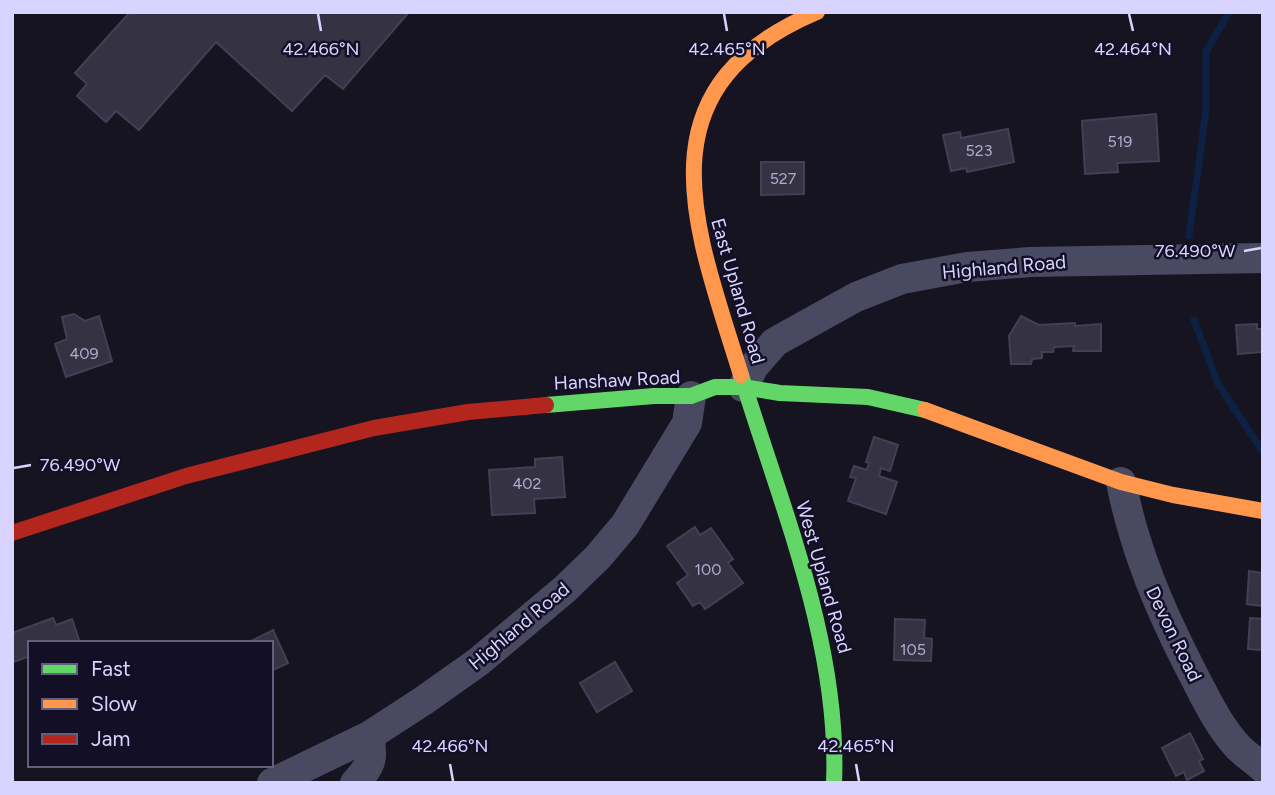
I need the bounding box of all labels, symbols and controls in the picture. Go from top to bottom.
text: 42.466°N [282,38,360,60]
text: 42.465°N [688,38,766,60]
text: 42.464°N [1094,38,1172,60]
house number: 519 [1108,132,1132,151]
house number: 523 [966,141,992,160]
house number: 527 [770,169,797,188]
street label: East Upland Road [706,216,770,366]
text: 76.490°W [1155,240,1236,262]
street label: Highland Road [941,250,1067,284]
house number: 409 [69,344,99,363]
street label: Hanshaw Road [553,365,681,395]
text: 76.490°W [40,454,121,476]
house number: 402 [512,474,542,493]
street label: West Upland Road [791,498,857,656]
house number: 100 [694,560,722,579]
street label: Highland Road [464,577,574,675]
street label: Devon Road [1141,583,1207,685]
house number: 105 [900,640,926,659]
legend [28,641,273,767]
text: Fast [91,656,131,681]
text: Slow [91,691,137,716]
text: Jam [91,726,130,751]
text: 42.466°N [411,735,489,757]
text: 42.465°N [817,735,895,757]

